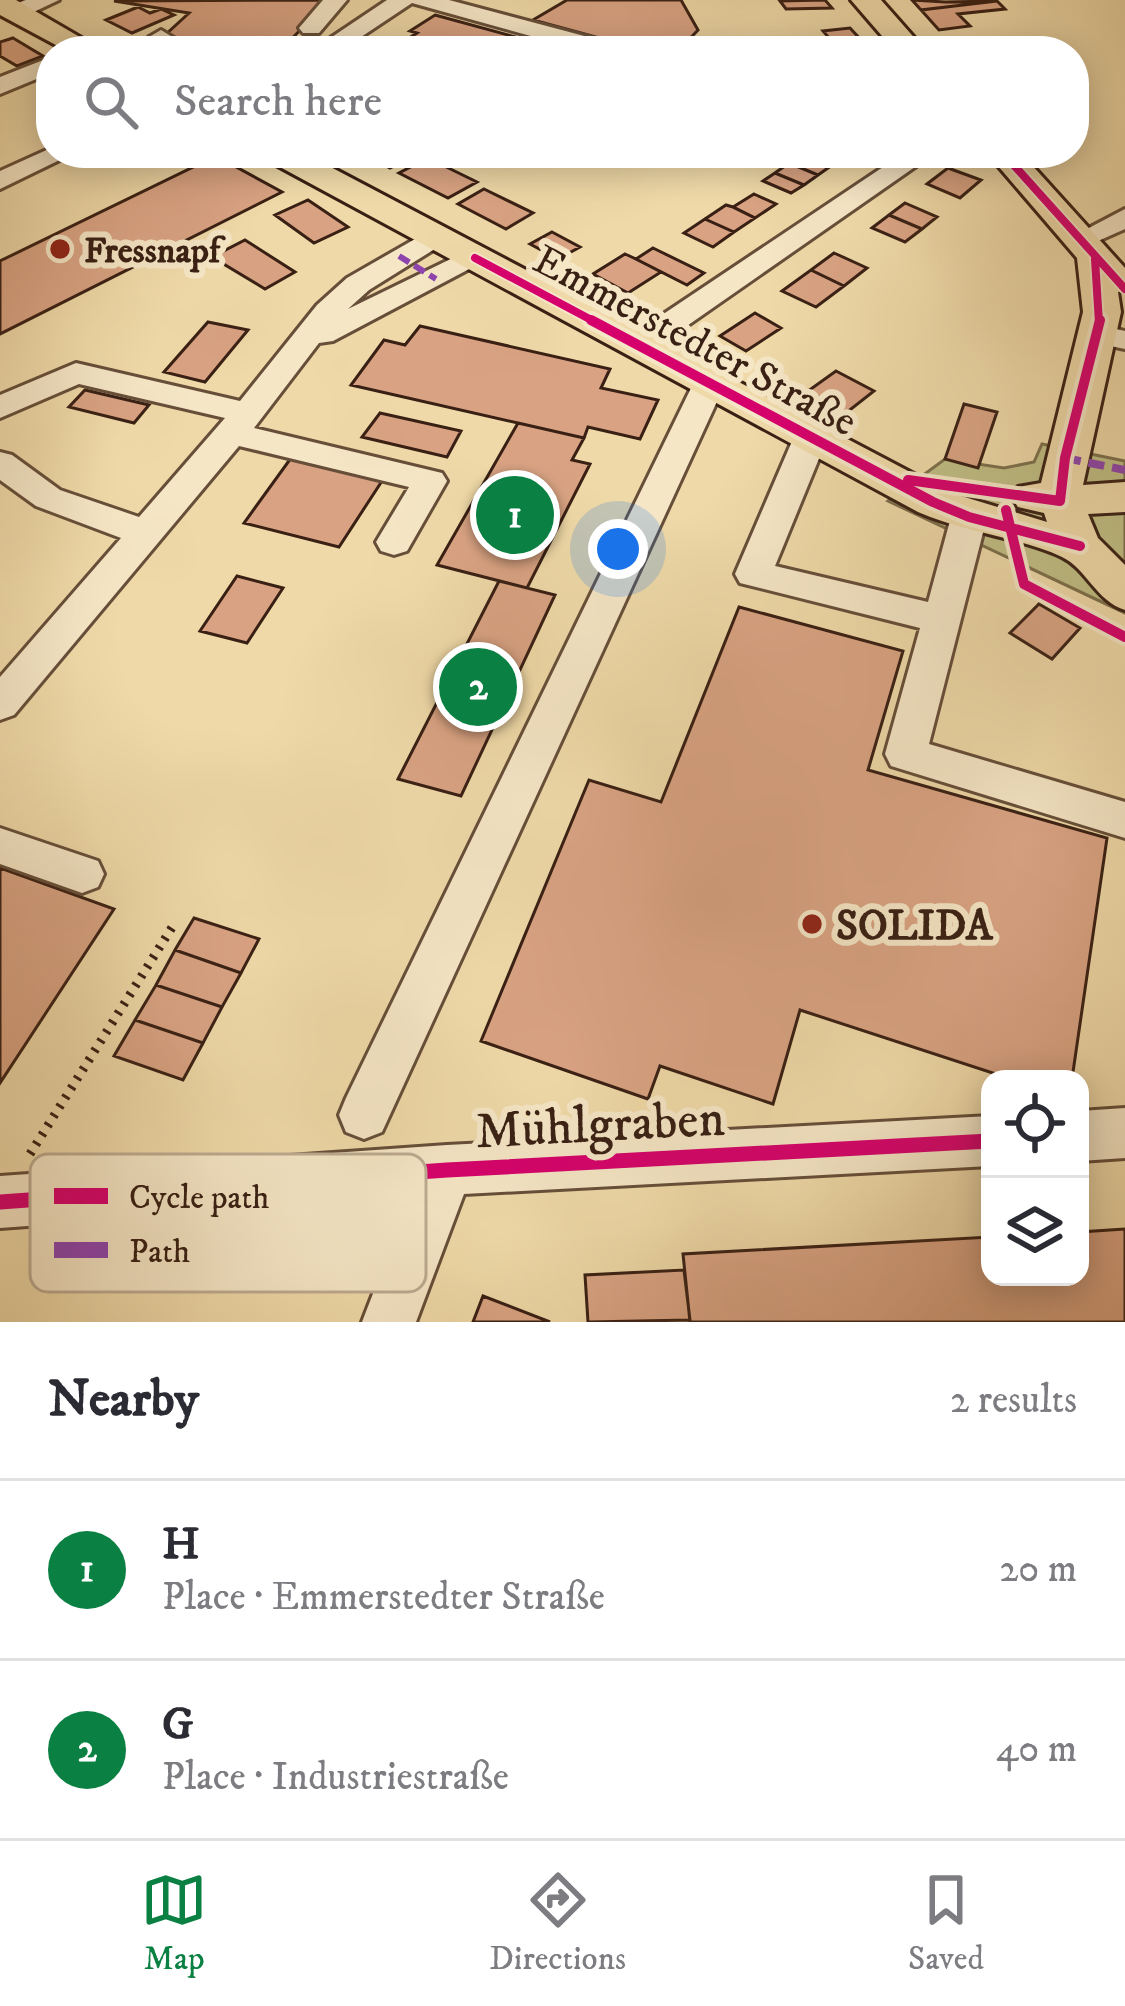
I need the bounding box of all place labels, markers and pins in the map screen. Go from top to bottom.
place label: Fressnapf [84,229,226,274]
marker: Fressnapf [47,236,73,262]
pin: 1 [476,470,554,560]
pin: 2 [439,642,517,732]
place label: SOLIDA [836,901,994,953]
marker: SOLIDA [799,911,825,937]

